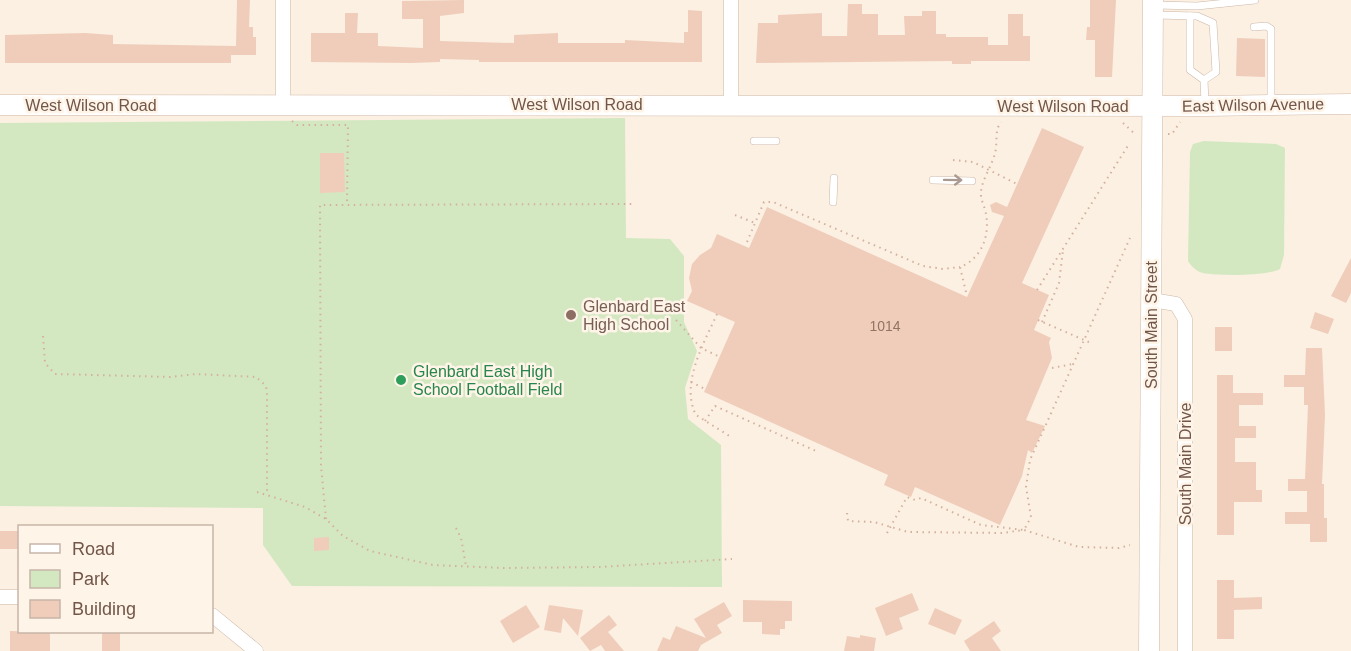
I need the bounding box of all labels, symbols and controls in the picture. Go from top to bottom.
street label: East Wilson Avenue [1182,95,1324,115]
street label: West Wilson Road [511,96,643,113]
street label: West Wilson Road [25,97,157,114]
street label: West Wilson Road [997,98,1129,115]
one-way arrow [942,175,962,186]
street label: South Main Street [1143,260,1160,389]
place label: Glenbard East High School [583,298,686,333]
marker: Glenbard East High School [564,308,578,322]
house number: 1014 [869,318,901,334]
place label: Glenbard East High School Football Field [413,363,562,398]
marker: Glenbard East High School Football Field [394,373,408,387]
street label: South Main Drive [1177,403,1194,525]
legend [18,525,213,633]
text: Road [72,539,115,559]
text: Park [72,569,110,589]
text: Building [72,599,136,619]

